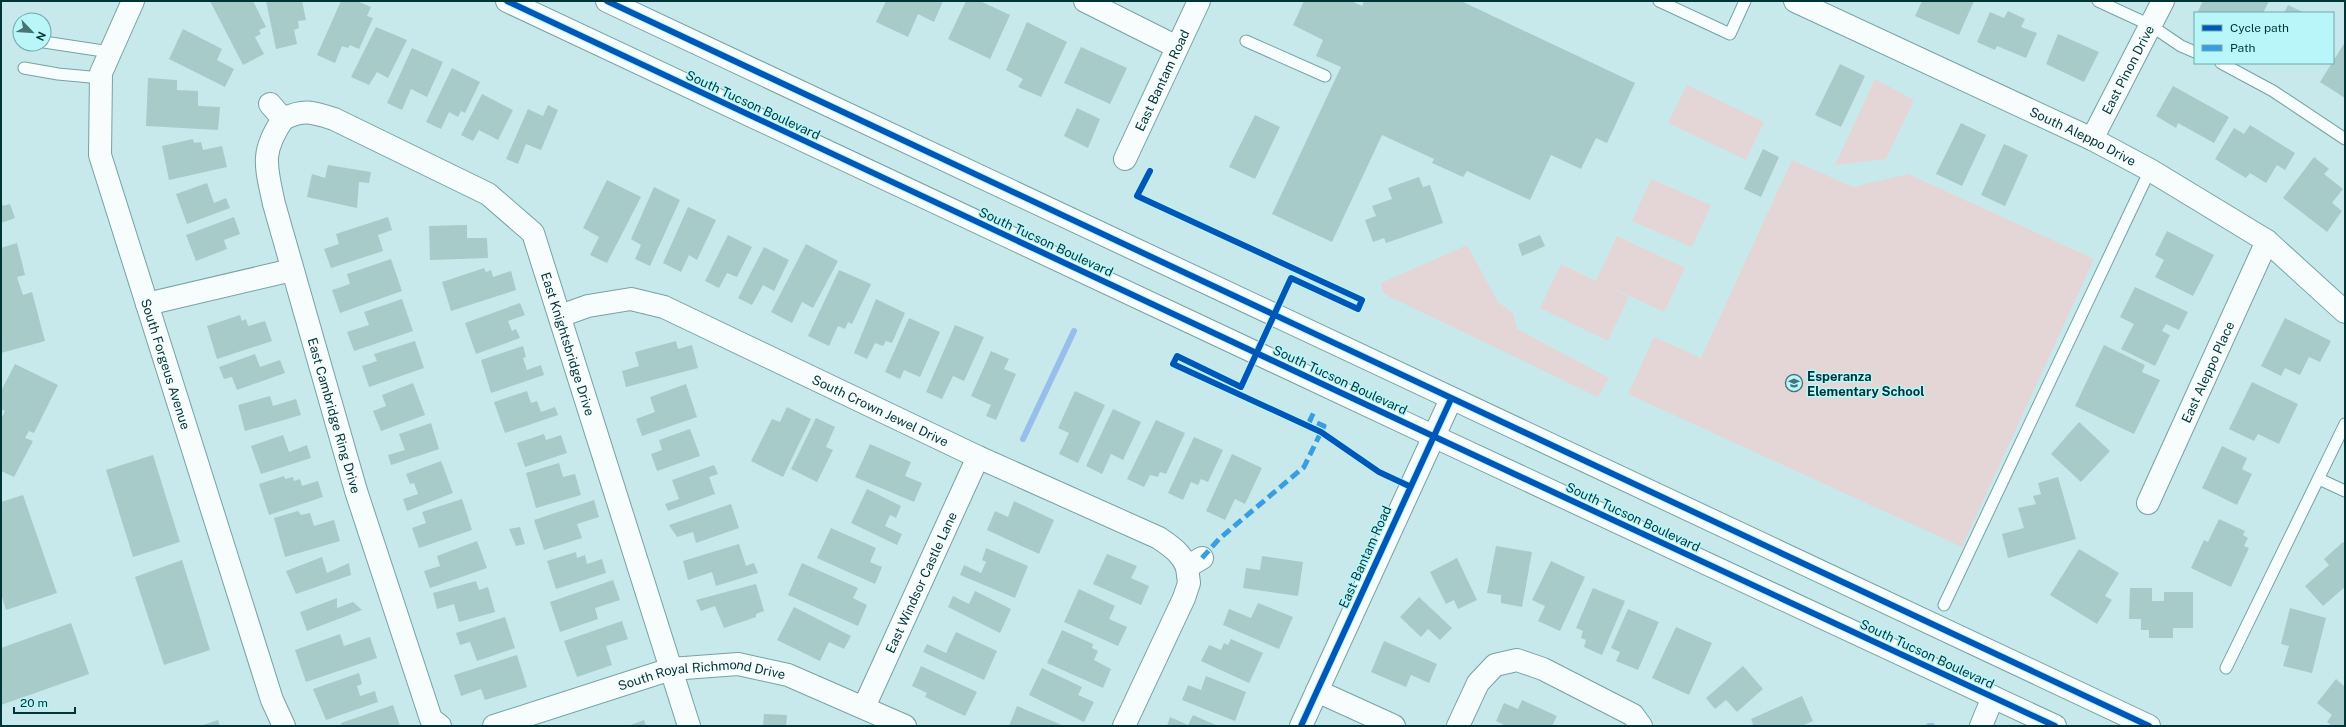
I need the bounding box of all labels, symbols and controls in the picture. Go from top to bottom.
north arrow [12,12,52,52]
legend [2194,12,2334,64]
text: Cycle path [2230,21,2289,35]
street label: East Pinon Drive [2099,23,2157,117]
street label: East Bantam Road [1132,27,1192,133]
text: N [34,30,48,43]
text: Path [2230,41,2256,55]
street label: South Tucson Boulevard [684,67,822,143]
street label: South Aleppo Drive [2027,104,2139,169]
street label: South Tucson Boulevard [977,204,1115,280]
street label: East Knightsbridge Drive [538,270,598,417]
street label: South Forgeus Avenue [138,297,194,431]
street label: East Aleppo Place [2178,319,2237,425]
street label: East Cambridge Ring Drive [305,336,364,495]
street label: South Tucson Boulevard [1271,342,1409,418]
place label: Esperanza Elementary School [1807,369,1925,399]
street label: South Crown Jewel Drive [810,371,951,449]
school or university icon: Esperanza Elementary School [1784,373,1804,393]
street label: South Tucson Boulevard [1564,479,1702,555]
street label: East Bantam Road [1336,504,1394,610]
street label: East Windsor Castle Lane [882,509,960,655]
street label: South Tucson Boulevard [1858,616,1996,692]
street label: South Royal Richmond Drive [616,656,787,693]
scale bar [14,689,75,715]
text: 20 m [20,696,48,710]

